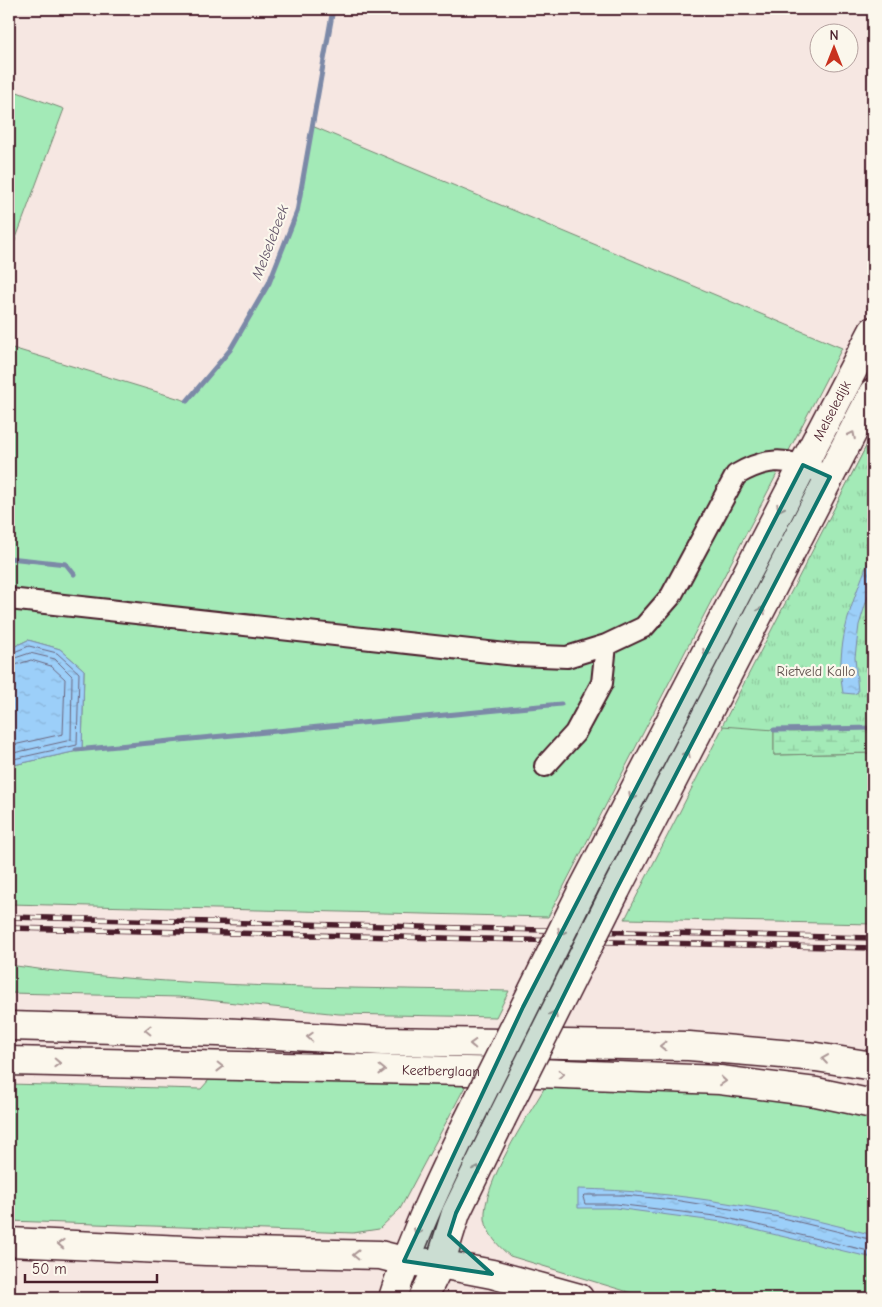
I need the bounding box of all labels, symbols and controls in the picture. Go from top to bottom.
north arrow [810,22,860,72]
text: N [829,27,839,44]
water label: Melselebeek [247,201,293,283]
street label: Melseledijk [809,378,854,444]
one-way arrow [846,431,856,440]
one-way arrow [776,503,786,512]
one-way arrow [756,606,766,615]
one-way arrow [702,647,712,656]
park label: Rietveld Kallo [777,663,855,680]
one-way arrow [681,750,691,759]
one-way arrow [628,792,638,801]
one-way arrow [557,927,567,936]
one-way arrow [548,1011,558,1020]
one-way arrow [144,1025,152,1035]
one-way arrow [306,1032,314,1043]
one-way arrow [469,1039,476,1049]
one-way arrow [659,1041,666,1051]
one-way arrow [821,1054,829,1064]
one-way arrow [54,1057,62,1068]
one-way arrow [216,1061,224,1072]
street label: Keetberglaan [402,1061,480,1080]
one-way arrow [379,1065,387,1075]
one-way arrow [557,1069,565,1080]
one-way arrow [719,1075,727,1086]
one-way arrow [471,1165,482,1174]
one-way arrow [412,1227,423,1236]
one-way arrow [56,1238,64,1249]
one-way arrow [352,1250,360,1260]
scale bar [25,1252,158,1284]
text: 50 m [32,1260,67,1278]

